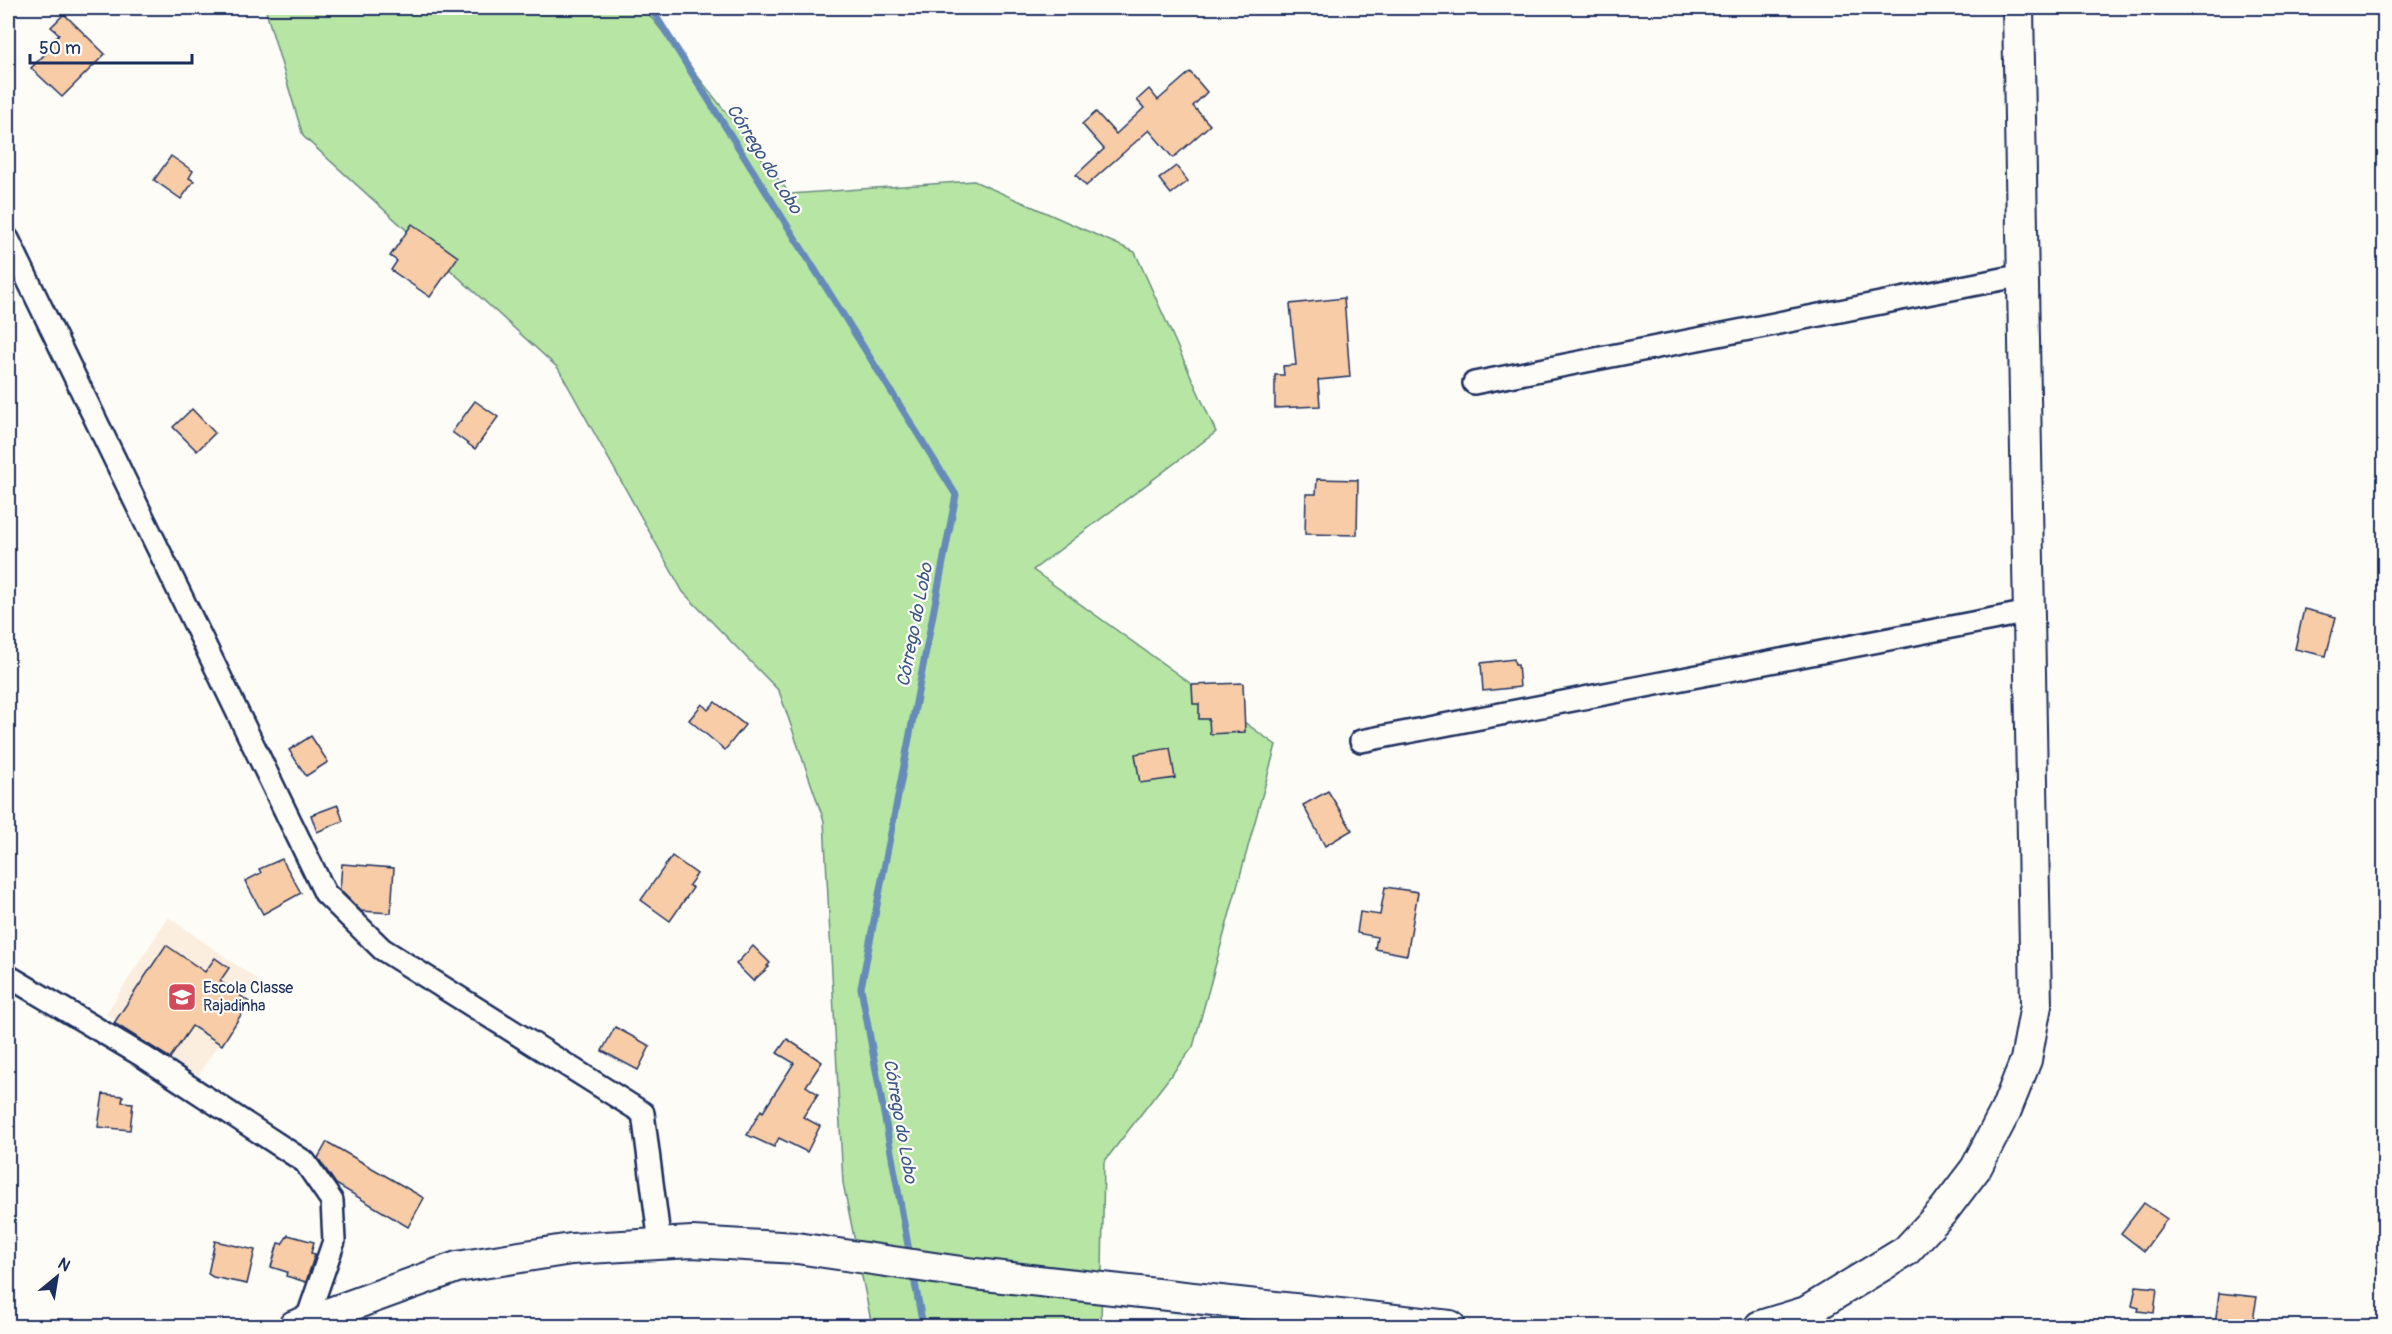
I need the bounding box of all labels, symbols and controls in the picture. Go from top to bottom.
scale bar [30,27,192,65]
text: 50 m [39,37,81,60]
water label: Córrego do Lobo [721,100,808,219]
water label: Córrego do Lobo [892,560,938,689]
place label: Escola Classe Rajadinha [203,978,293,1016]
school or university icon: Escola Classe Rajadinha [166,981,198,1013]
water label: Córrego do Lobo [878,1057,922,1186]
north arrow [27,1247,87,1307]
text: N [54,1254,74,1276]

